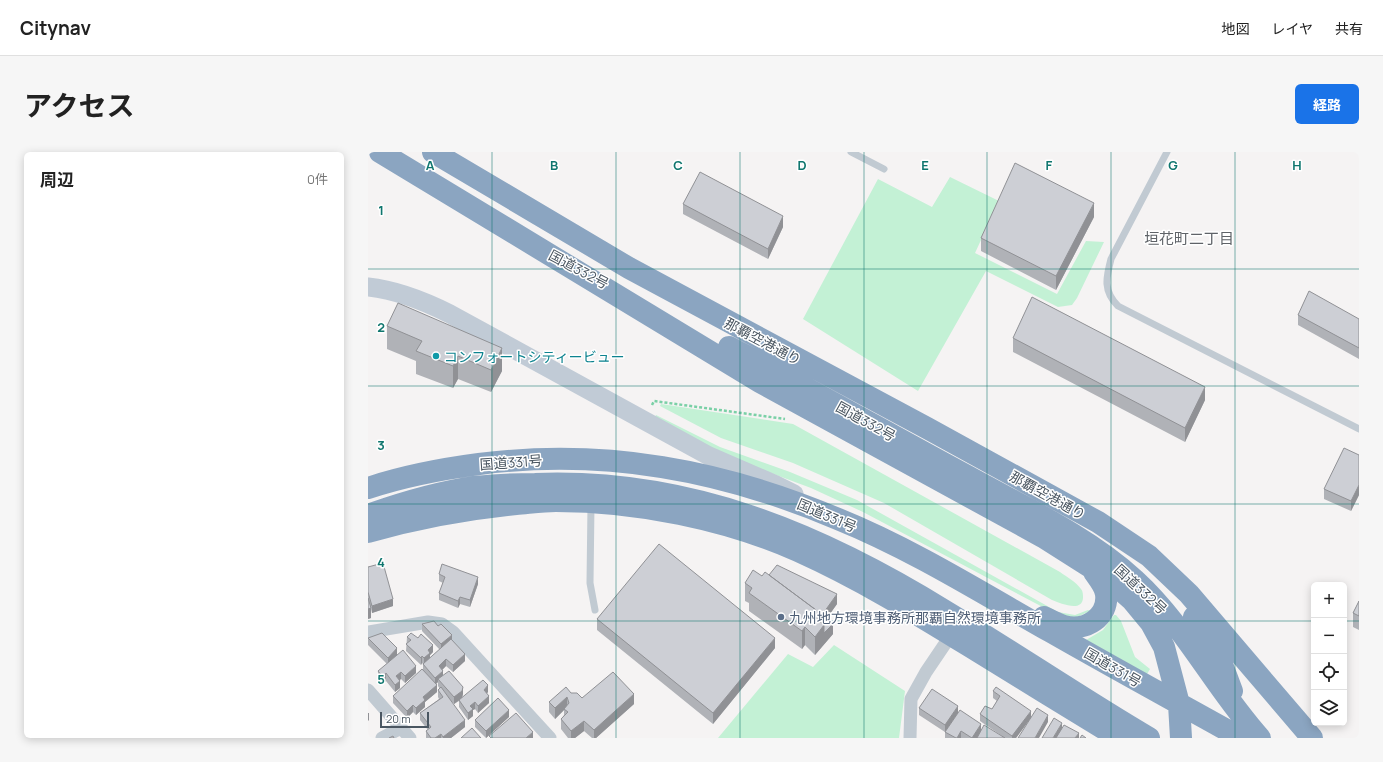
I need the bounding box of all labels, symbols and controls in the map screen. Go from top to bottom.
text: Citynav [20,15,91,41]
text: 地図 [1221,19,1249,38]
text: レイヤ [1271,19,1313,38]
text: 共有 [1335,19,1363,38]
button: 経路 [1295,84,1359,124]
text: アクセス [24,86,135,124]
text: A [426,156,435,174]
text: B [550,156,558,174]
text: C [673,156,683,174]
text: D [797,156,807,174]
text: E [921,156,929,174]
text: F [1046,156,1053,174]
text: G [1168,156,1178,174]
text: H [1292,156,1302,174]
text: 周辺 [40,168,74,191]
text: 0件 [307,170,328,188]
text: 1 [378,201,384,219]
district label: 垣花町二丁目 [1144,228,1234,249]
street label: 国道332号 [546,245,612,293]
street label: 那覇空港通り [721,313,805,369]
text: 2 [377,318,385,336]
place label: コンフォートシティービュー [444,347,625,366]
marker: コンフォートシティービュー [431,351,441,361]
street label: 国道332号 [833,397,899,445]
text: 3 [377,436,385,454]
street label: 国道331号 [479,450,543,474]
street label: 那覇空港通り [1007,466,1089,524]
street label: 国道331号 [794,494,860,536]
text: 4 [377,553,385,571]
street label: 国道332号 [1111,560,1171,618]
map controls [1311,582,1347,726]
button: + [1311,582,1347,618]
place label: 九州地方環境事務所那覇自然環境事務所 [789,608,1041,627]
marker: 九州地方環境事務所那覇自然環境事務所 [776,612,786,622]
button: − [1311,618,1347,654]
street label: 国道331号 [1081,643,1145,691]
button: locate [1311,654,1347,690]
text: 5 [377,670,385,688]
button: layers [1311,690,1347,726]
scale bar [380,710,429,729]
text: 20 m [386,711,411,726]

